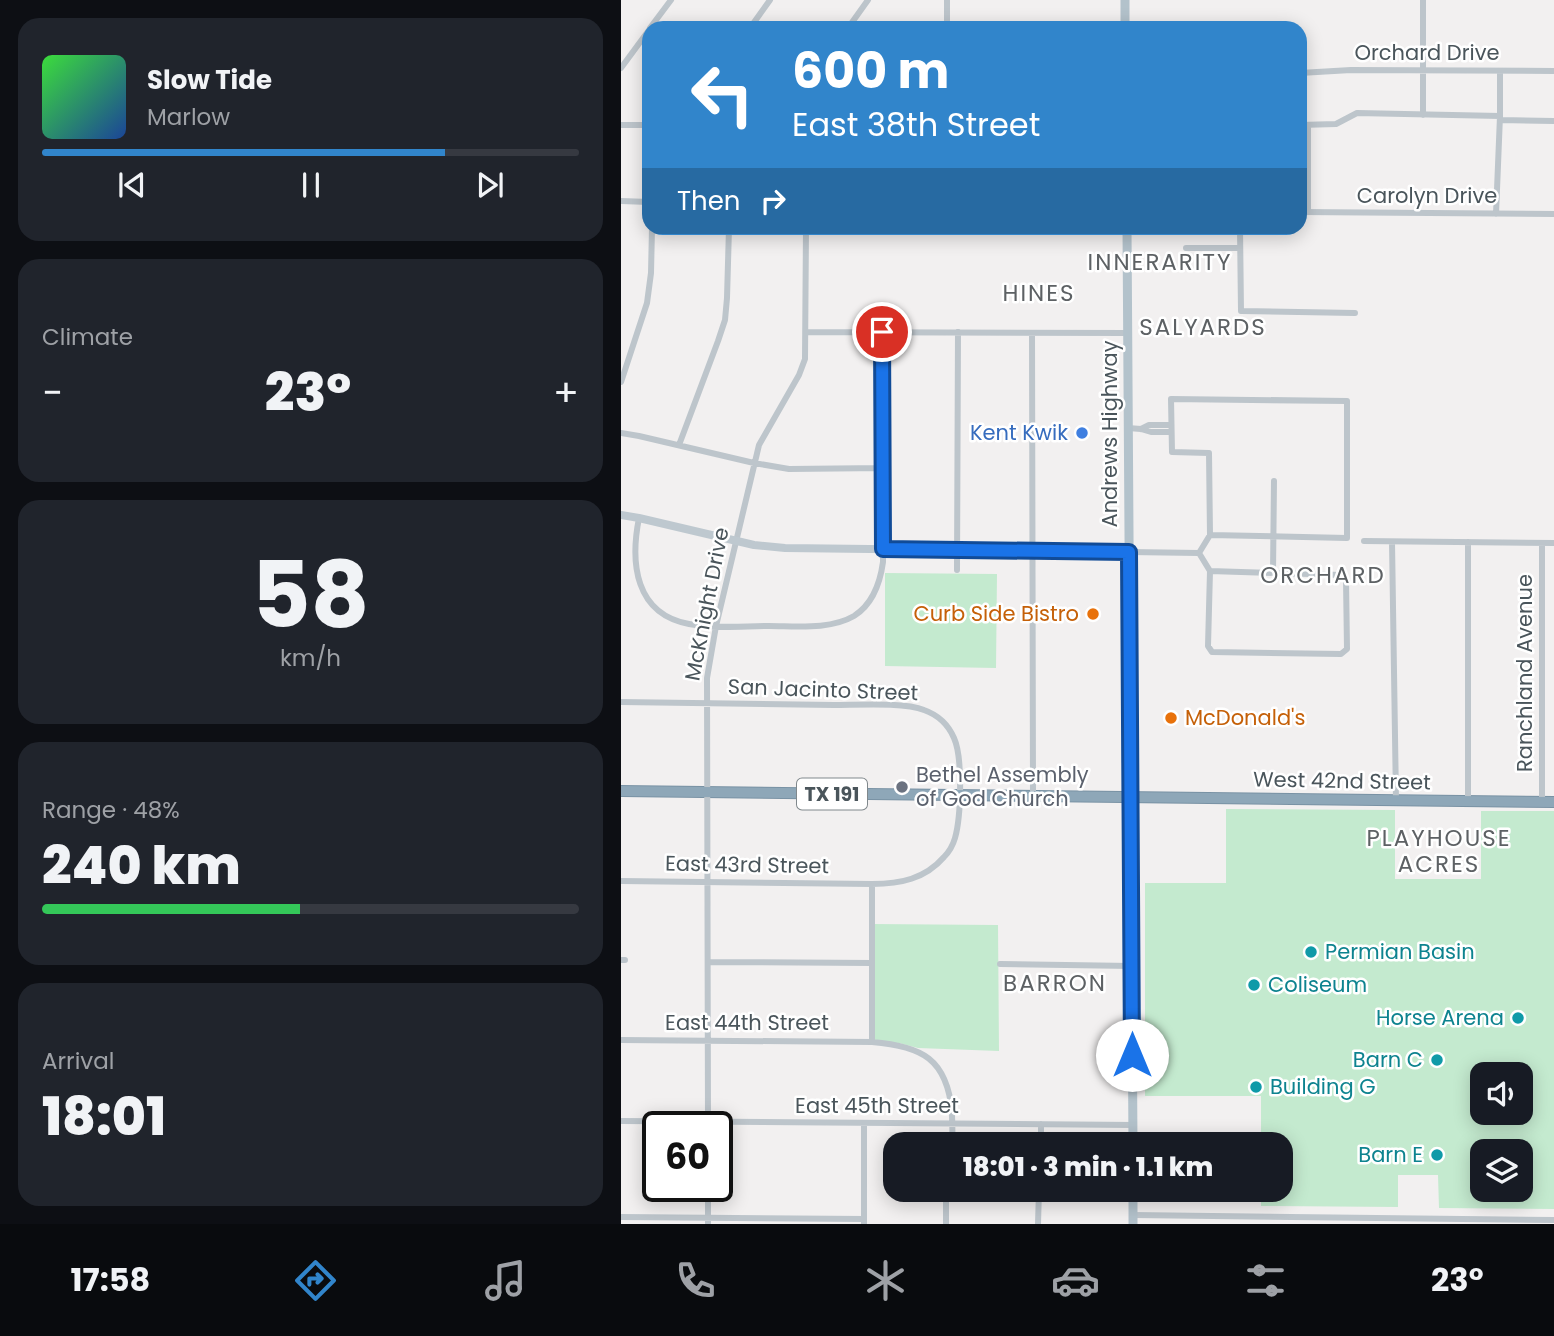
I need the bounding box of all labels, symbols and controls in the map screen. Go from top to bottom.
text: 600 m [792,37,949,105]
street label: Orchard Drive [1354,38,1500,67]
icon: left [677,49,768,140]
text: Slow Tide [147,62,272,98]
text: Marlow [147,101,230,133]
text: East 38th Street [792,102,1040,147]
icon: previous [113,166,151,204]
icon: pause [292,166,330,204]
icon: next [471,166,509,204]
street label: Carolyn Drive [1357,181,1497,210]
icon: right [754,182,792,220]
text: Then [677,183,740,219]
district label: INNERARITY [1088,246,1232,278]
district label: HINES [1002,277,1076,309]
pin [852,302,912,362]
district label: SALYARDS [1139,311,1267,343]
icon: arrive [863,313,901,351]
text: Climate [42,321,133,353]
street label: Andrews Highway [1095,340,1124,528]
text: 23° [265,356,351,429]
text: − [42,366,63,419]
text: + [553,366,579,419]
place label: Kent Kwik [970,418,1068,447]
marker: Kent Kwik [1074,425,1090,441]
street label: McKnight Drive [677,525,736,683]
text: 58 [251,531,370,659]
district label: ORCHARD [1260,559,1386,591]
street label: Ranchland Avenue [1510,574,1539,772]
place label: Curb Side Bistro [913,599,1079,628]
marker: Curb Side Bistro [1085,606,1101,622]
text: km/h [280,642,341,674]
street label: San Jacinto Street [727,672,919,707]
place label: McDonald's [1185,703,1305,732]
marker: McDonald's [1163,710,1179,726]
place label: Bethel Assembly of God Church [916,760,1089,813]
street label: West 42nd Street [1253,764,1431,797]
road number: TX 191 [797,778,867,810]
marker: Bethel Assembly of God Church [894,779,910,795]
text: Range · 48% [42,794,180,826]
district label: PLAYHOUSE ACRES [1366,822,1512,880]
text: 240 km [42,829,241,902]
street label: East 43rd Street [665,849,829,880]
place label: Permian Basin [1325,937,1475,966]
marker: Permian Basin [1303,944,1319,960]
district label: BARRON [1003,967,1107,999]
place label: Coliseum [1268,970,1367,999]
marker: Coliseum [1246,977,1262,993]
place label: Horse Arena [1376,1003,1504,1032]
street label: East 44th Street [665,1008,829,1037]
marker: Horse Arena [1510,1010,1526,1026]
position arrow [1095,1018,1169,1092]
text: Arrival [42,1045,114,1077]
place label: Barn C [1353,1045,1423,1074]
marker: Barn C [1429,1052,1445,1068]
map controls [1470,1062,1533,1202]
button: sound [1470,1062,1533,1125]
place label: Building G [1270,1072,1376,1101]
marker: Building G [1248,1079,1264,1095]
text: 18:01 [42,1080,166,1153]
street label: East 45th Street [795,1091,959,1120]
speed limit sign: 60 [642,1111,733,1202]
button: layers [1470,1139,1533,1202]
place label: Barn E [1358,1140,1423,1169]
marker: Barn E [1429,1147,1445,1163]
text: 18:01 · 3 min · 1.1 km [963,1149,1213,1185]
icon: directions [291,1256,340,1305]
icon: music [481,1256,530,1305]
icon: phone [671,1256,720,1305]
icon: climate [861,1256,910,1305]
icon: car [1051,1256,1100,1305]
icon: filters [1241,1256,1290,1305]
text: 17:58 [70,1257,150,1302]
text: 23° [1431,1257,1484,1302]

